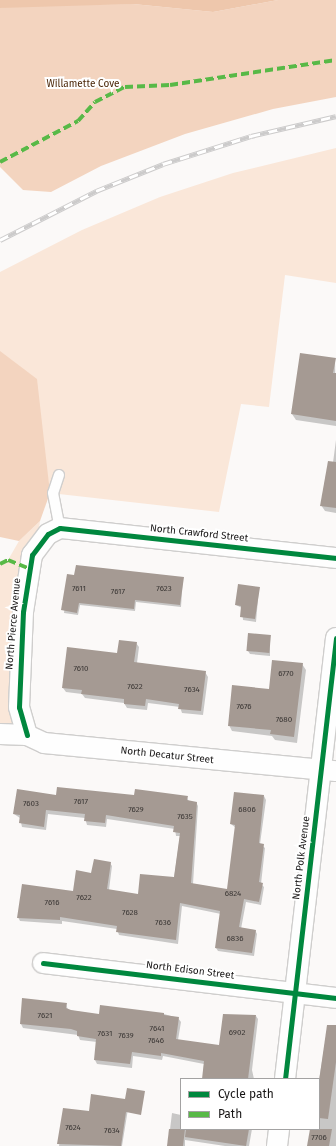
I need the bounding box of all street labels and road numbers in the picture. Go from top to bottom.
street label: North Crawford Street [149,523,249,545]
street label: North Pierce Avenue [4,578,24,670]
street label: North Decatur Street [120,745,214,767]
street label: North Polk Avenue [291,816,313,900]
street label: North Edison Street [145,960,235,982]

